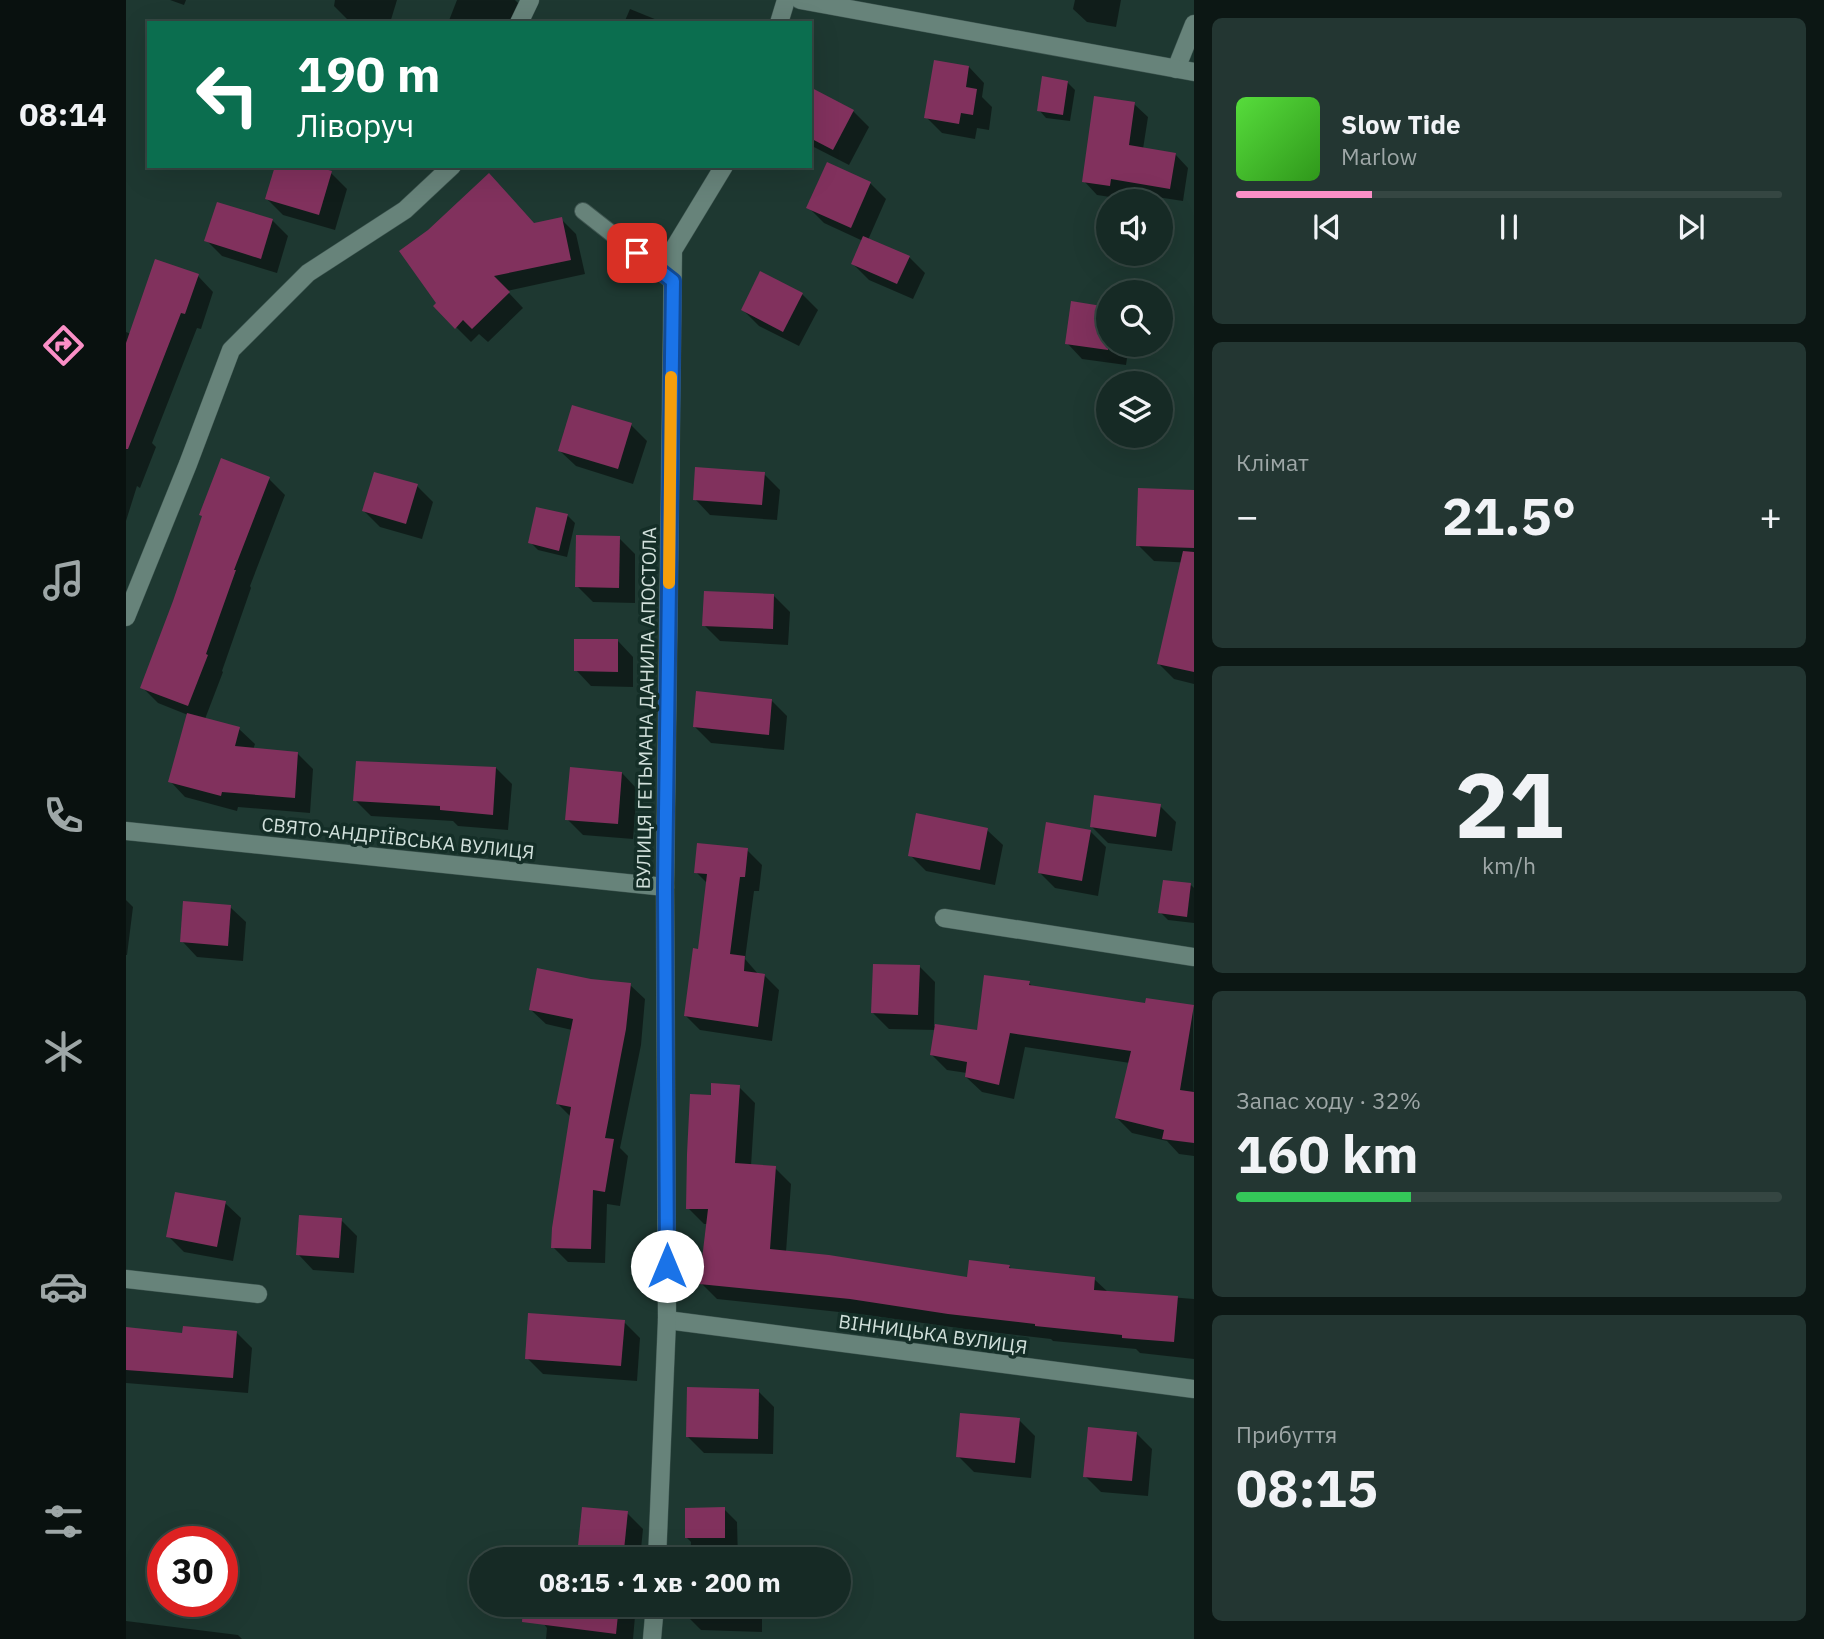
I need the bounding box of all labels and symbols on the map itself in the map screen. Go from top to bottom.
pin [607,223,667,283]
street label: ВУЛИЦЯ ГЕТЬМАНА ДАНИЛА АПОСТОЛА [631,527,661,889]
street label: СВЯТО-АНДРІЇВСЬКА ВУЛИЦЯ [260,812,536,864]
position arrow [630,1229,704,1303]
street label: ВІННИЦЬКА ВУЛИЦЯ [837,1309,1029,1359]
speed limit sign: 30 [147,1526,238,1617]

